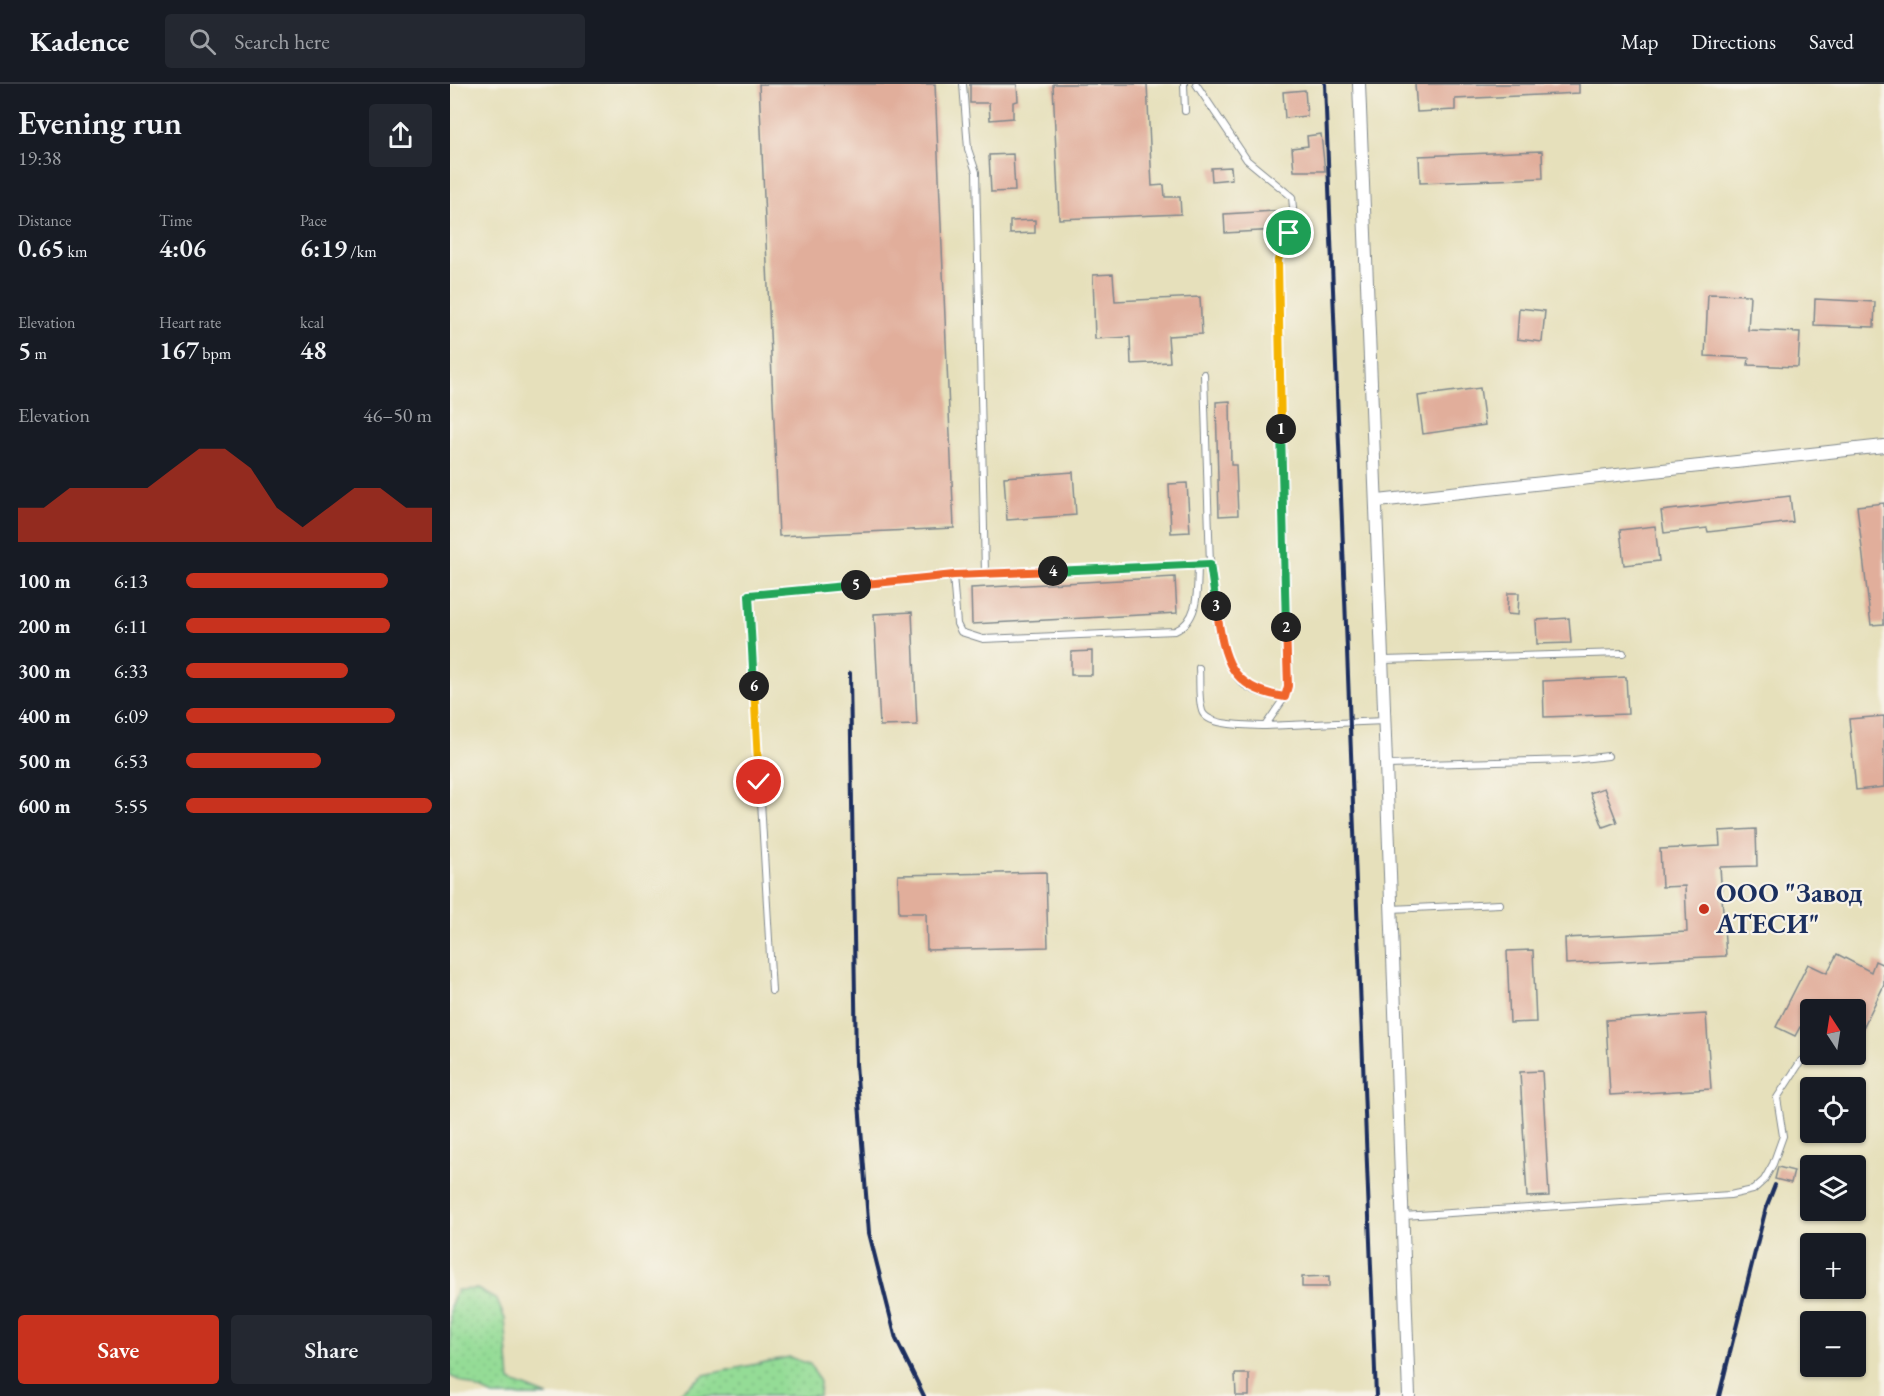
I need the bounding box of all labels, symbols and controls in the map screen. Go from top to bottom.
search box [165,14,585,68]
text: Kadence [30,23,129,59]
icon: search [186,25,219,58]
text: Search here [234,27,330,56]
text: Map [1621,28,1658,55]
text: Directions [1691,28,1776,55]
text: Saved [1809,28,1854,55]
text: Evening run [18,101,182,144]
button: share [369,104,432,167]
text: 19:38 [18,145,61,171]
pin [1263,207,1314,258]
text: Distance [18,210,71,231]
text: Time [159,210,192,231]
text: Pace [300,210,327,231]
icon: arrive [1272,216,1305,249]
text: 0.65 [18,231,64,265]
text: 4:06 [159,231,206,265]
text: 6:19 [300,231,347,265]
text: km [64,241,87,262]
text: /km [347,241,377,262]
text: Elevation [18,312,76,333]
text: Heart rate [159,312,221,333]
text: kcal [300,312,324,333]
text: 5 [18,333,31,367]
text: 167 [159,333,199,367]
text: 48 [300,333,327,367]
text: m [31,343,47,364]
text: bpm [199,343,231,364]
text: Elevation [18,402,90,428]
text: 46–50 m [363,402,432,428]
pin: 1 [1266,414,1296,444]
text: 1 [1277,418,1285,439]
pin: 4 [1038,556,1068,586]
text: 4 [1049,560,1057,581]
text: 100 m [18,568,71,594]
text: 6:13 [114,568,148,594]
pin: 5 [841,570,871,600]
text: 5 [852,574,860,595]
pin: 3 [1201,591,1231,621]
text: 3 [1212,595,1220,616]
pin: 2 [1271,612,1301,642]
text: 200 m [18,613,71,639]
text: 6:11 [114,613,148,639]
text: 2 [1282,616,1290,637]
text: 300 m [18,658,71,684]
text: 6:33 [114,658,148,684]
pin: 6 [739,671,769,701]
text: 6 [750,675,758,696]
text: 400 m [18,703,71,729]
text: 6:09 [114,703,148,729]
text: 500 m [18,748,71,774]
text: 6:53 [114,748,148,774]
pin [733,756,784,807]
icon: check [742,765,775,798]
text: 600 m [18,793,71,819]
text: 5:55 [114,793,148,819]
place label: ООО "Завод АТЕСИ" [1715,875,1863,941]
marker: ООО "Завод АТЕСИ" [1697,902,1711,916]
north arrow [1800,999,1866,1065]
map controls [1800,999,1866,1377]
button: locate [1800,1077,1866,1143]
button: layers [1800,1155,1866,1221]
button: + [1800,1233,1866,1299]
button: − [1800,1311,1866,1377]
button: Save [18,1315,219,1384]
button: Share [231,1315,432,1384]

